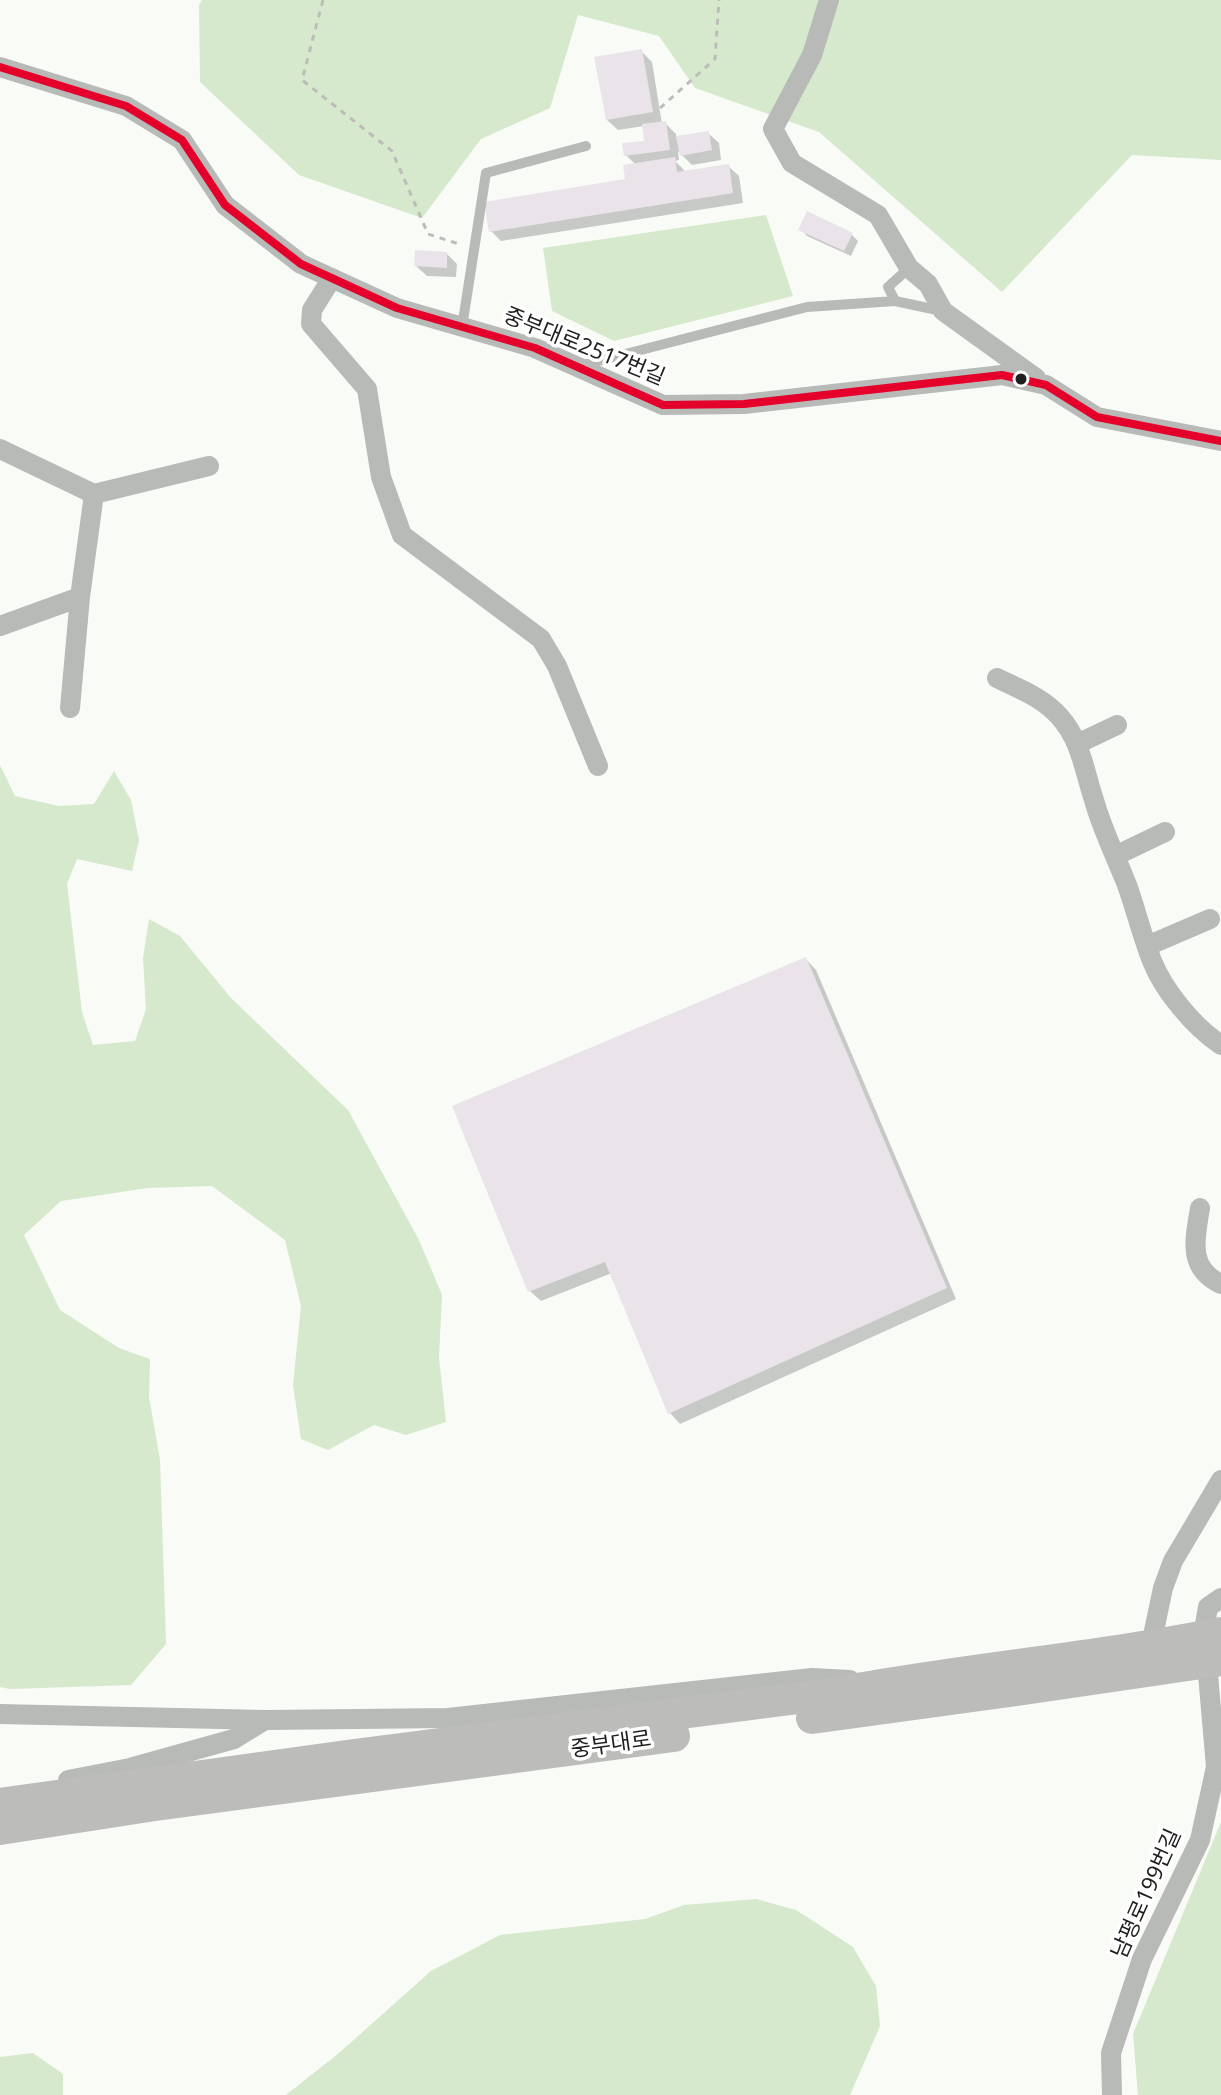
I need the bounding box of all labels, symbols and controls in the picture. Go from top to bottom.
street label: 중부대로2517번길 [499,303,669,391]
unlabelled marker [1013,371,1029,387]
street label: 중부대로 [569,1726,653,1764]
street label: 남평로199번길 [1107,1825,1187,1963]

